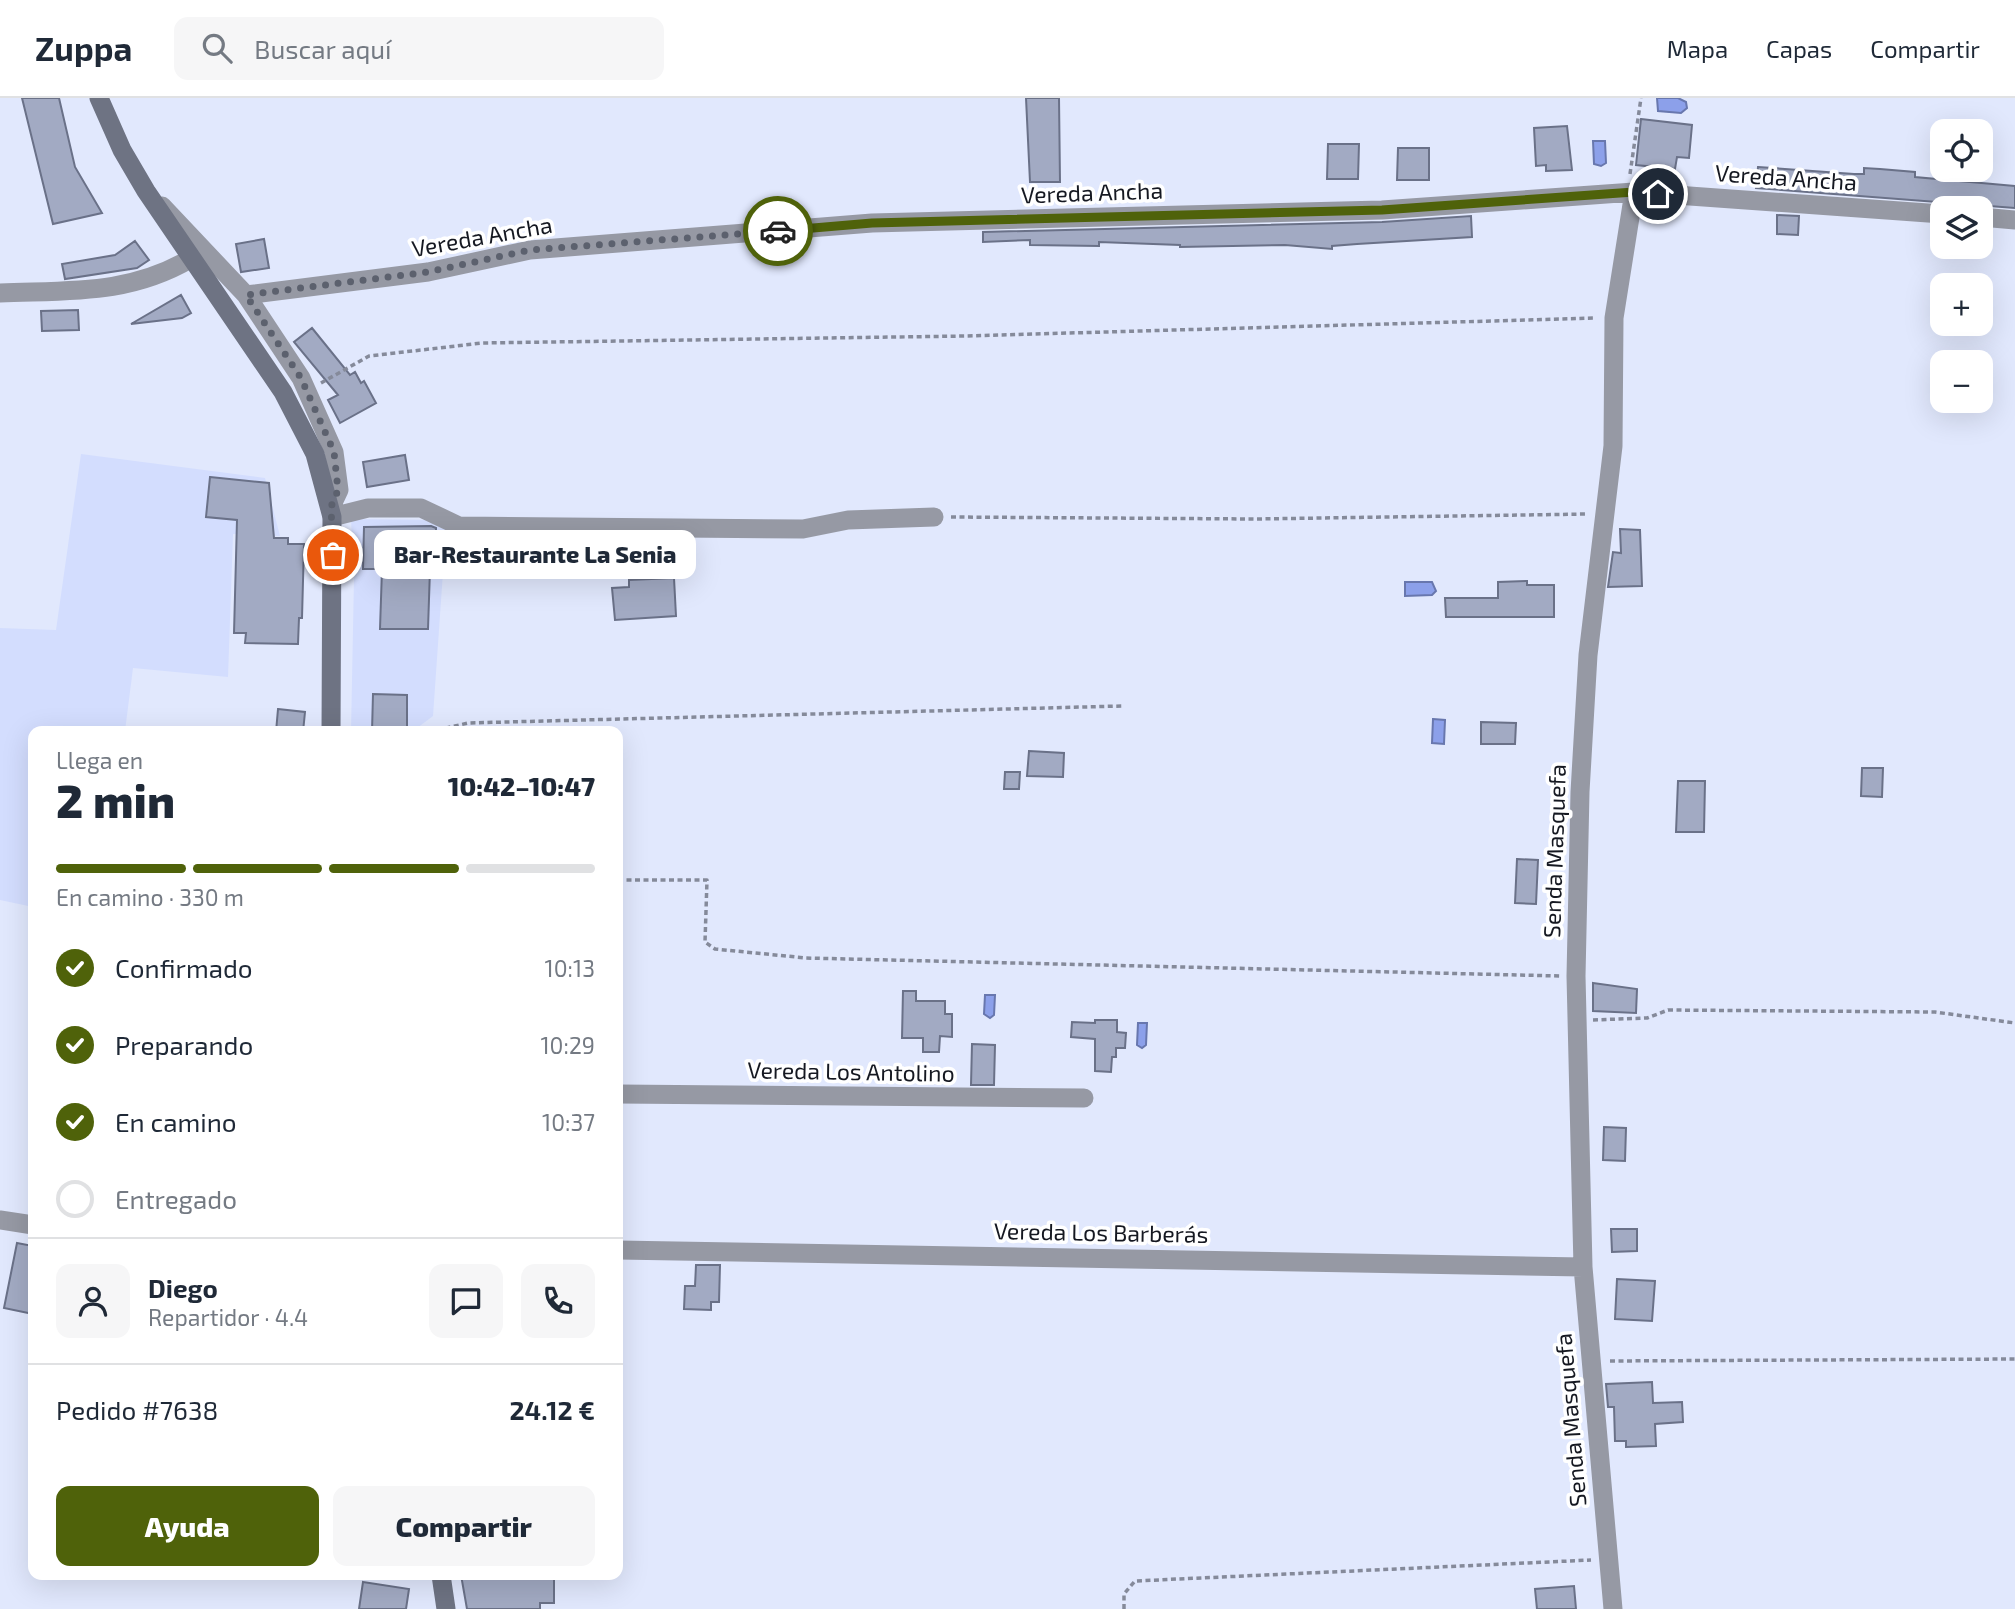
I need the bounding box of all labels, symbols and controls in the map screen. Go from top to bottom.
search box [174,17,664,80]
text: Zuppa [35,28,132,68]
icon: search [198,29,236,67]
text: Buscar aquí [254,33,392,64]
text: Mapa [1667,34,1728,63]
text: Capas [1766,34,1832,63]
text: Compartir [1870,34,1980,63]
map controls [1930,119,1993,413]
button: locate [1930,119,1993,182]
street label: Vereda Ancha [1714,158,1858,196]
pin [1628,164,1688,224]
icon: home [1639,175,1677,213]
street label: Vereda Ancha [1020,176,1163,208]
courier [743,196,813,266]
button: layers [1930,196,1993,259]
street label: Vereda Ancha [409,210,554,262]
icon: car [759,212,797,250]
button: + [1930,273,1993,336]
button: − [1930,350,1993,413]
pin [303,525,363,585]
callout: Bar-Restaurante La Senia [375,531,697,580]
icon: bag [314,536,352,574]
text: Bar-Restaurante La Senia [394,540,676,568]
text: Llega en [56,746,143,774]
street label: Senda Masquefa [1537,764,1571,938]
text: 10:42–10:47 [448,770,595,801]
text: 2 min [56,772,175,827]
text: En camino · 330 m [56,883,244,911]
icon: check [56,949,94,987]
text: Confirmado [115,952,253,983]
text: 10:13 [545,954,595,982]
icon: check [56,1026,94,1064]
text: Preparando [115,1029,253,1060]
text: 10:29 [540,1031,595,1059]
street label: Vereda Los Antolino [747,1055,955,1087]
icon: check [56,1103,94,1141]
text: En camino [115,1106,237,1137]
text: 10:37 [542,1108,595,1136]
text: Entregado [115,1183,237,1214]
street label: Vereda Los Barberás [994,1216,1208,1248]
button: person [56,1264,130,1338]
button: chat [429,1264,503,1338]
button: phone [521,1264,595,1338]
text: Diego [148,1272,218,1303]
text: Repartidor · 4.4 [148,1303,308,1331]
street label: Senda Masquefa [1548,1332,1592,1508]
text: Pedido #7638 [56,1394,218,1425]
text: 24.12 € [509,1394,595,1425]
button: Ayuda [56,1486,319,1566]
button: Compartir [333,1486,595,1566]

